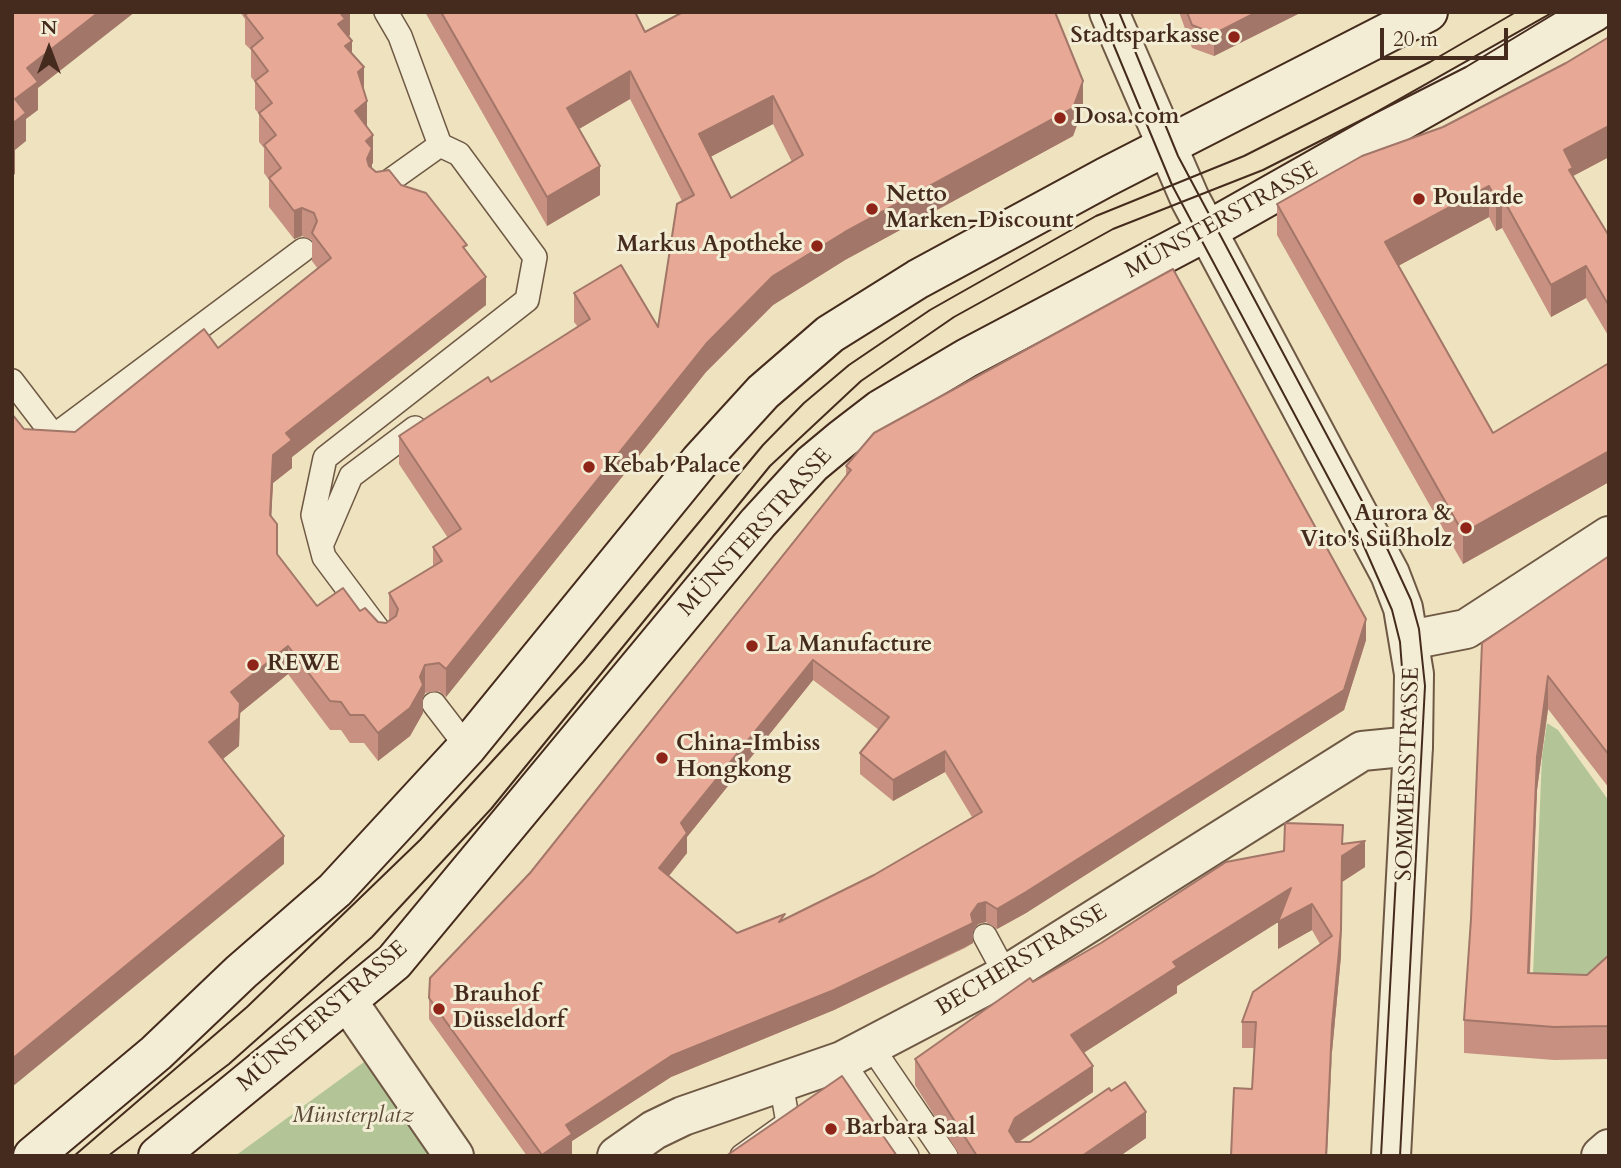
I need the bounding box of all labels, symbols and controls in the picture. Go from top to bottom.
north arrow [14,14,84,84]
scale bar [1383,14,1511,58]
text: N [41,15,57,41]
place label: Stadtsparkasse [1071,23,1220,51]
text: 20 m [1393,25,1438,54]
marker: Stadtsparkasse [1226,29,1242,45]
place label: Dosa.com [1074,104,1179,132]
marker: Dosa.com [1052,110,1068,126]
street label: MÜNSTERSTRASSE [1121,156,1323,286]
place label: Netto Marken-Discount [886,182,1074,236]
place label: Poularde [1433,185,1524,213]
marker: Poularde [1411,191,1427,207]
marker: Netto Marken-Discount [864,201,880,217]
place label: Markus Apotheke [617,232,803,260]
marker: Markus Apotheke [809,238,825,254]
street label: MÜNSTERSTRASSE [673,443,839,623]
place label: Kebab Palace [603,453,741,481]
marker: Kebab Palace [581,459,597,475]
place label: Aurora & Vito's Süßholz [1300,501,1452,555]
marker: Aurora & Vito's Süßholz [1458,520,1474,536]
place label: La Manufacture [766,632,932,660]
marker: La Manufacture [744,638,760,654]
place label: REWE [267,651,340,679]
marker: REWE [245,657,261,673]
street label: SOMMERSSTRASSE [1391,666,1427,882]
place label: China-Imbiss Hongkong [676,731,820,785]
marker: China-Imbiss Hongkong [654,750,670,766]
street label: BECHERSTRASSE [931,899,1113,1023]
street label: MÜNSTERSTRASSE [232,936,414,1098]
place label: Brauhof Düsseldorf [453,982,565,1036]
marker: Brauhof Düsseldorf [431,1001,447,1017]
park label: Münsterplatz [292,1103,414,1131]
place label: Barbara Saal [845,1115,976,1143]
marker: Barbara Saal [823,1121,839,1137]

